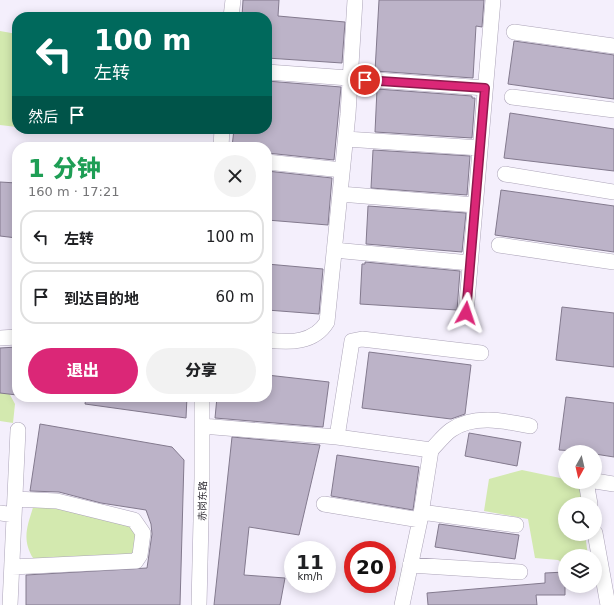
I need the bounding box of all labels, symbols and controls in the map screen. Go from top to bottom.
text: 100 m [94,24,191,57]
icon: left [28,28,80,80]
text: 左转 [94,62,130,83]
pin [348,63,382,97]
icon: arrive [354,69,376,91]
icon: arrive [66,104,88,126]
text: 然后 [28,108,58,126]
text: 1 分钟 [28,155,101,183]
button: close [214,155,256,197]
text: 160 m · 17:21 [28,184,119,199]
icon: left [30,226,52,248]
text: 100 m [206,228,254,246]
text: 左转 [64,230,94,248]
icon: arrive [30,286,52,308]
text: 60 m [216,288,254,306]
text: 到达目的地 [64,290,139,308]
position arrow [445,292,487,334]
button: 退出 [28,348,138,394]
button: 分享 [146,348,256,394]
north arrow [558,445,602,489]
map controls [558,445,602,593]
street label: 赤岗东路 [197,481,208,521]
button: search [558,497,602,541]
speed limit sign: 20 [344,541,396,593]
button: layers [558,549,602,593]
text: 11 [296,550,324,574]
text: km/h [297,571,323,582]

